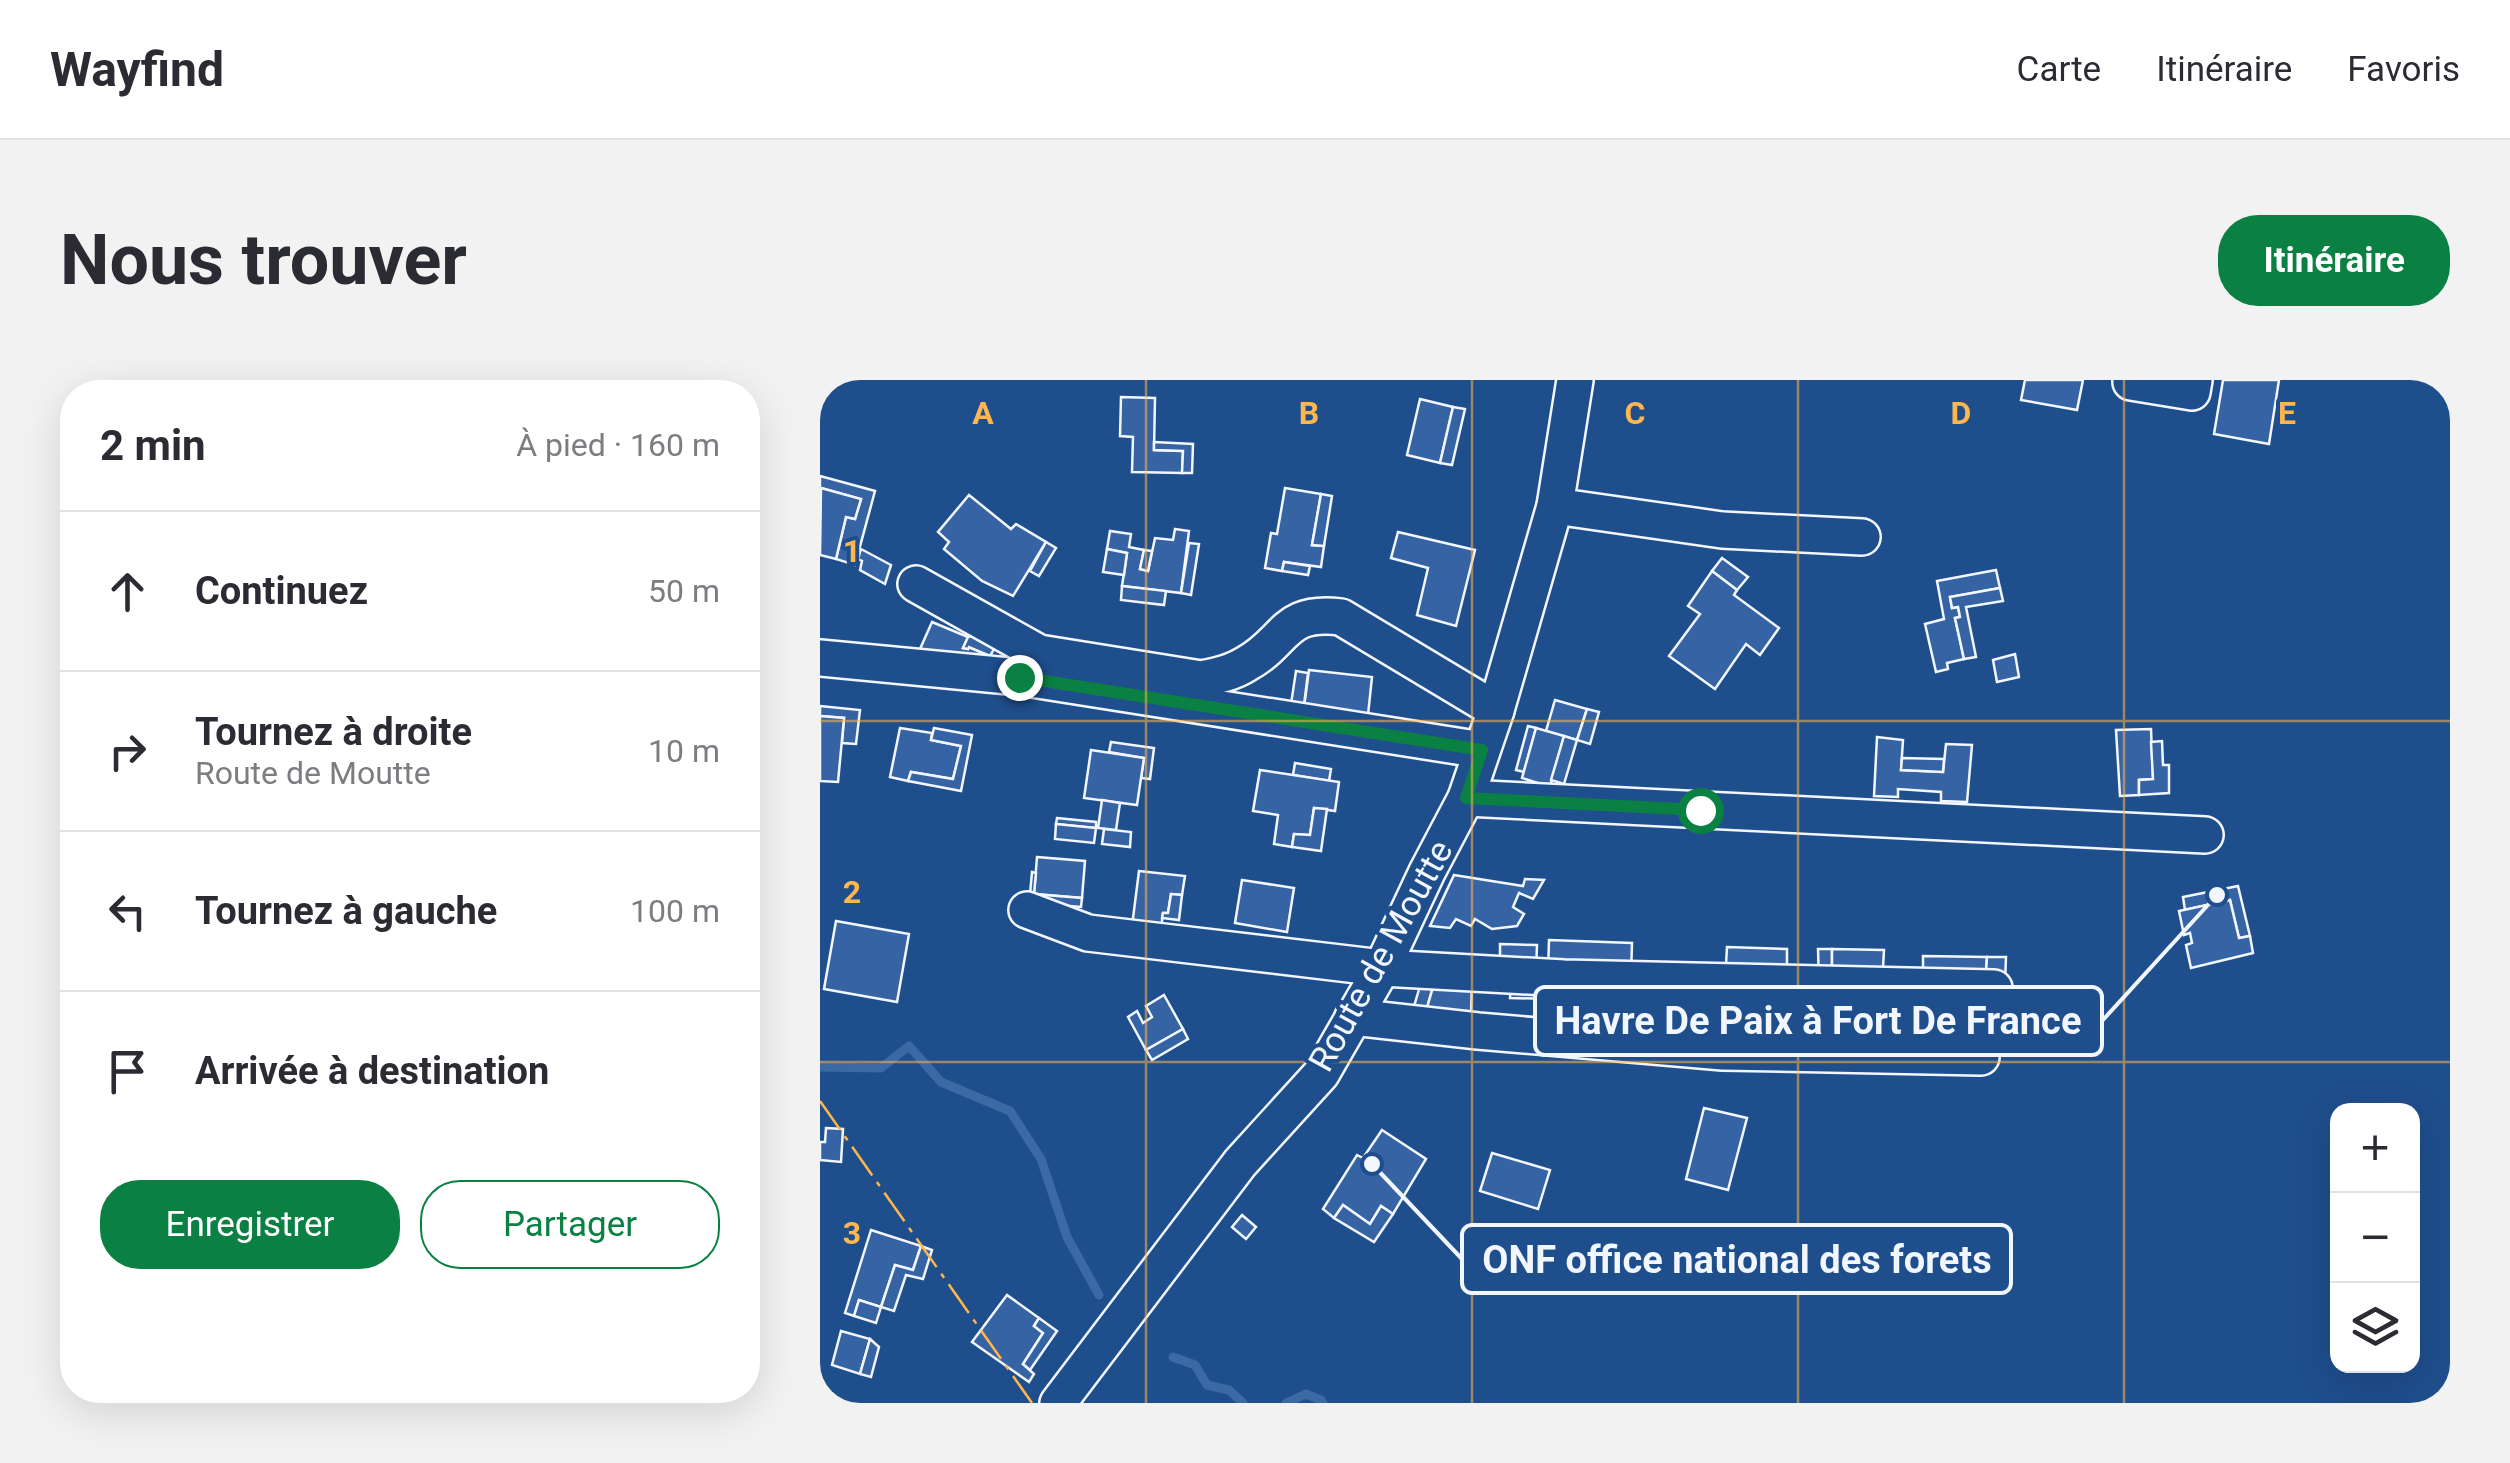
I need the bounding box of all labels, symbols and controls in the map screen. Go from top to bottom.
text: Wayfind [50,41,224,98]
text: Carte [2017,49,2101,90]
text: Itinéraire [2156,49,2292,90]
text: Favoris [2347,49,2460,90]
button: Itinéraire [2218,215,2450,306]
text: Nous trouver [60,219,467,301]
text: A [972,394,994,432]
text: B [1299,394,1319,432]
text: C [1625,394,1645,432]
text: D [1951,394,1971,432]
text: E [2278,394,2296,432]
text: 2 min [100,421,206,470]
text: À pied · 160 m [516,426,720,464]
text: 1 [843,532,861,570]
icon: ahead [100,564,155,619]
text: Continuez [195,569,368,613]
text: 50 m [648,572,720,610]
route end [997,655,1043,701]
text: Tournez à droite [195,710,472,754]
icon: right [100,724,155,779]
text: 10 m [648,732,720,770]
text: Route de Moutte [195,754,431,792]
route start [1678,788,1724,834]
street label: Route de Moutte [1301,833,1461,1079]
text: 2 [843,873,861,911]
icon: left [100,884,155,939]
text: Tournez à gauche [195,889,497,933]
text: 100 m [630,892,720,930]
callout: Havre De Paix à Fort De France [1535,987,2102,1055]
text: Havre De Paix à Fort De France [1555,999,2081,1043]
icon: arrive [100,1044,155,1099]
text: Arrivée à destination [195,1049,549,1093]
map controls [2330,1103,2420,1373]
button: + [2330,1103,2420,1193]
button: Enregistrer [100,1180,400,1269]
button: Partager [420,1180,720,1269]
button: − [2330,1193,2420,1283]
text: 3 [843,1214,861,1252]
callout: ONF office national des forets [1462,1225,2011,1293]
text: ONF office national des forets [1482,1238,1992,1282]
button: layers [2330,1283,2420,1373]

